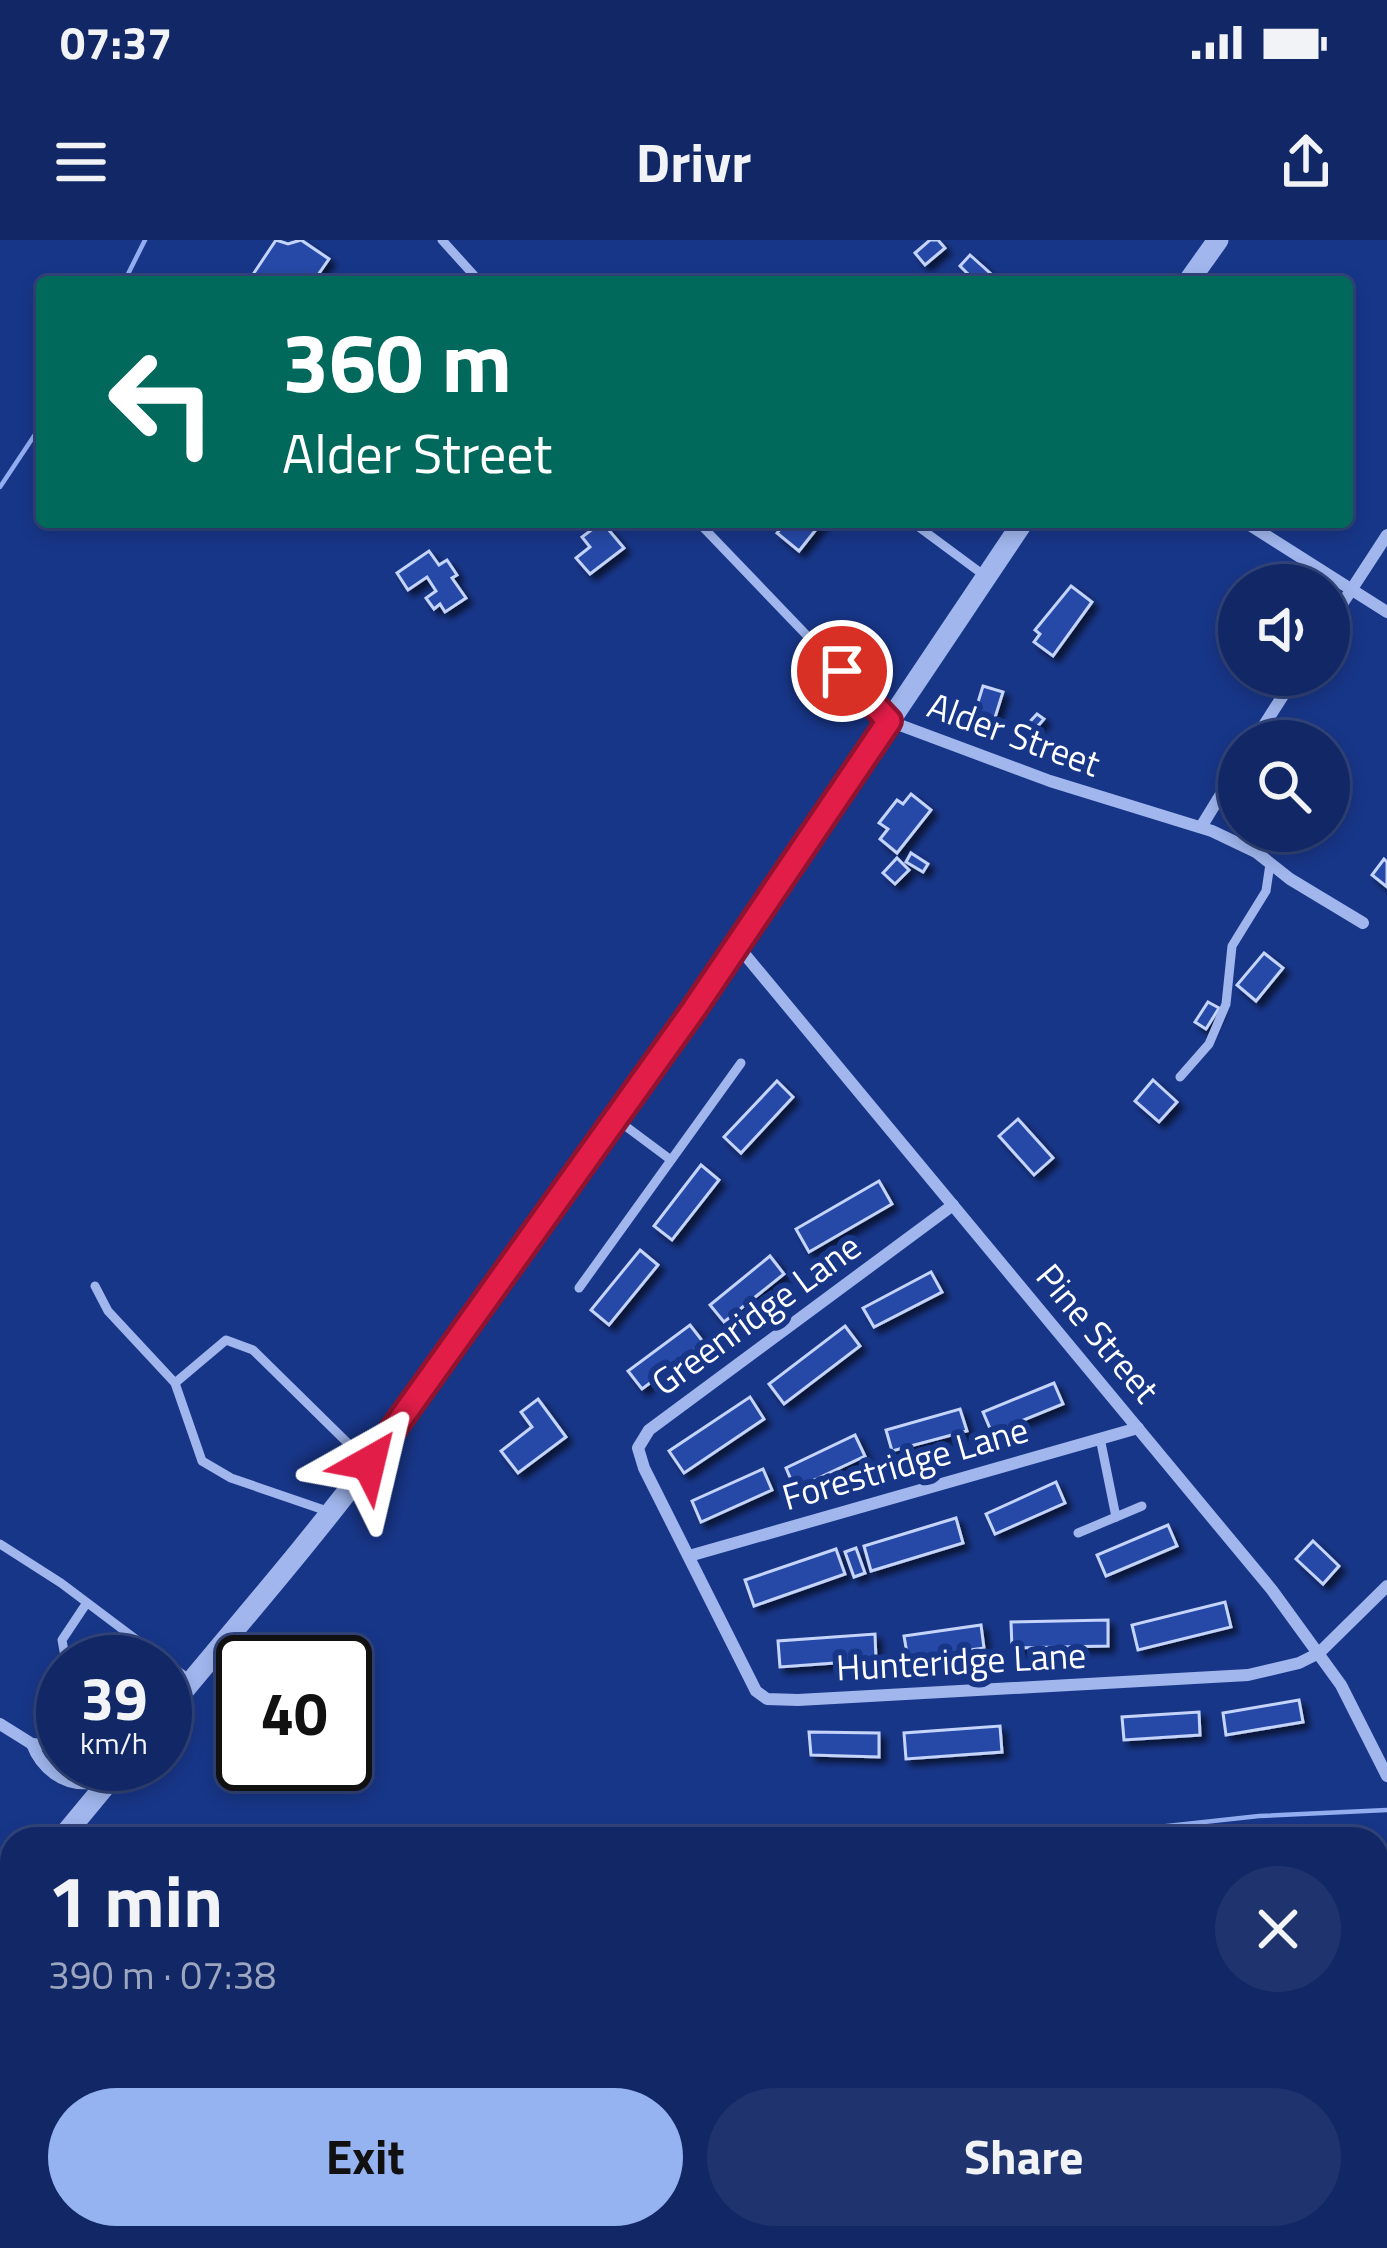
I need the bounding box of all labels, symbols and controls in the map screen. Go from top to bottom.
text: 07:37 [60,8,172,76]
text: Drivr [636,121,751,203]
icon: menu [48,129,114,195]
icon: share [1273,129,1339,195]
text: 360 m [282,297,512,425]
icon: left [84,324,240,480]
text: Alder Street [282,412,552,494]
map controls [1218,564,1350,852]
button: sound [1218,564,1350,696]
pin [791,620,893,722]
icon: arrive [809,638,875,704]
street label: Alder Street [920,677,1109,790]
button: search [1218,720,1350,852]
street label: Greenridge Lane [640,1219,872,1408]
street label: Pine Street [1023,1251,1174,1415]
position arrow [306,1400,432,1526]
street label: Forestridge Lane [775,1401,1034,1524]
street label: Hunteridge Lane [835,1626,1087,1695]
speed limit sign: 40 [216,1635,372,1791]
text: 39 [80,1652,148,1743]
text: km/h [80,1720,148,1766]
text: 1 min [48,1845,223,1955]
button: close [1215,1866,1341,1992]
text: 390 m · 07:38 [48,1945,276,2004]
button: Exit [48,2088,683,2226]
button: Share [707,2088,1341,2226]

